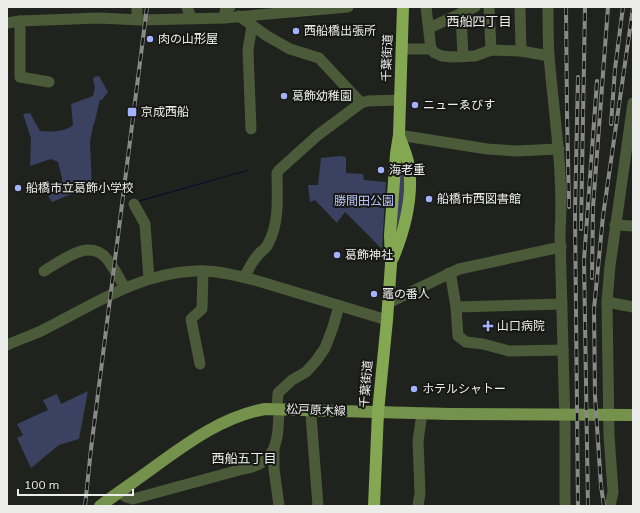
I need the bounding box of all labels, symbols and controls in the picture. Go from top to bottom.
district label: 西船四丁目 [446,13,512,29]
place label: 西船橋出張所 [304,23,376,38]
marker: 西船橋出張所 [291,26,301,36]
place label: 肉の山形屋 [158,31,218,46]
marker: 肉の山形屋 [145,34,155,44]
street label: 千葉街道 [378,34,395,82]
place label: 葛飾幼稚園 [292,88,352,103]
marker: 葛飾幼稚園 [279,91,289,101]
place label: ニューゑびす [423,97,495,112]
marker: ニューゑびす [410,100,420,110]
place label: 京成西船 [141,104,189,119]
marker: 京成西船 [126,106,138,118]
place label: 海老重 [389,162,425,177]
marker: 海老重 [376,165,386,175]
place label: 船橋市立葛飾小学校 [26,180,134,195]
marker: 船橋市立葛飾小学校 [13,183,23,193]
place label: 船橋市西図書館 [437,191,521,206]
park label: 勝間田公園 [334,193,394,208]
marker: 船橋市西図書館 [424,194,434,204]
place label: 葛飾神社 [345,247,393,262]
marker: 葛飾神社 [332,250,342,260]
place label: 竈の番人 [382,286,430,301]
marker: 竈の番人 [369,289,379,299]
place label: 山口病院 [497,318,545,333]
marker: 山口病院 [482,320,494,332]
street label: 千葉街道 [356,359,375,409]
place label: ホテルシャトー [422,381,506,396]
marker: ホテルシャトー [409,384,419,394]
street label: 松戸原木線 [286,401,346,418]
district label: 西船五丁目 [211,450,277,466]
scale bar [18,471,133,497]
text: 100 m [24,477,59,492]

